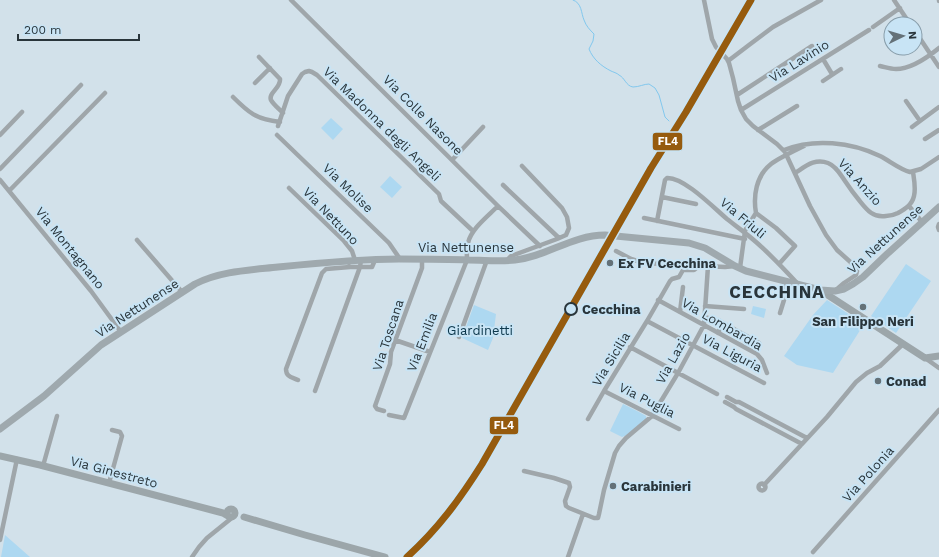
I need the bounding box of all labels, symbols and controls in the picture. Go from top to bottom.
scale bar [18,16,139,42]
north arrow [883,16,923,56]
text: 200 m [24,23,61,37]
text: N [906,31,919,40]
street label: Via Lavinio [766,37,832,85]
street label: Via Madonna degli Angeli [320,64,444,184]
street label: Via Colle Nasone [380,72,466,158]
line badge: FL4 [652,132,683,151]
text: FL4 [658,135,678,148]
street label: Via Anzio [835,156,885,209]
street label: Via Molise [320,160,376,216]
street label: Via Nettuno [300,184,362,248]
street label: Via Friuli [717,195,769,241]
street label: Via Nettunense [844,201,926,277]
street label: Via Montagnano [32,204,108,292]
street label: Via Nettunense [418,240,514,255]
place label: Ex FV Cecchina [618,256,717,271]
marker: Ex FV Cecchina [605,258,615,268]
street label: Via Nettunense [93,276,181,340]
district label: CECCHINA [729,282,825,302]
street label: Via Lombardia [679,295,766,353]
street label: Via Toscana [369,297,407,373]
marker: Cecchina [564,302,578,316]
place label: Cecchina [582,302,641,317]
marker: San Filippo Neri [858,302,868,312]
street label: Via Emilia [404,310,440,374]
place label: San Filippo Neri [812,314,914,329]
park label: Giardinetti [447,323,513,338]
street label: Via Sicilia [589,329,633,389]
street label: Via Lazio [653,329,693,386]
street label: Via Liguria [699,331,765,375]
place label: Conad [886,374,926,389]
marker: Conad [873,376,883,386]
street label: Via Puglia [616,379,678,421]
line badge: FL4 [489,416,519,435]
text: FL4 [494,419,514,432]
street label: Via Polonia [839,443,897,505]
street label: Via Ginestreto [69,453,159,491]
place label: Carabinieri [621,479,691,494]
marker: Carabinieri [608,481,618,491]

